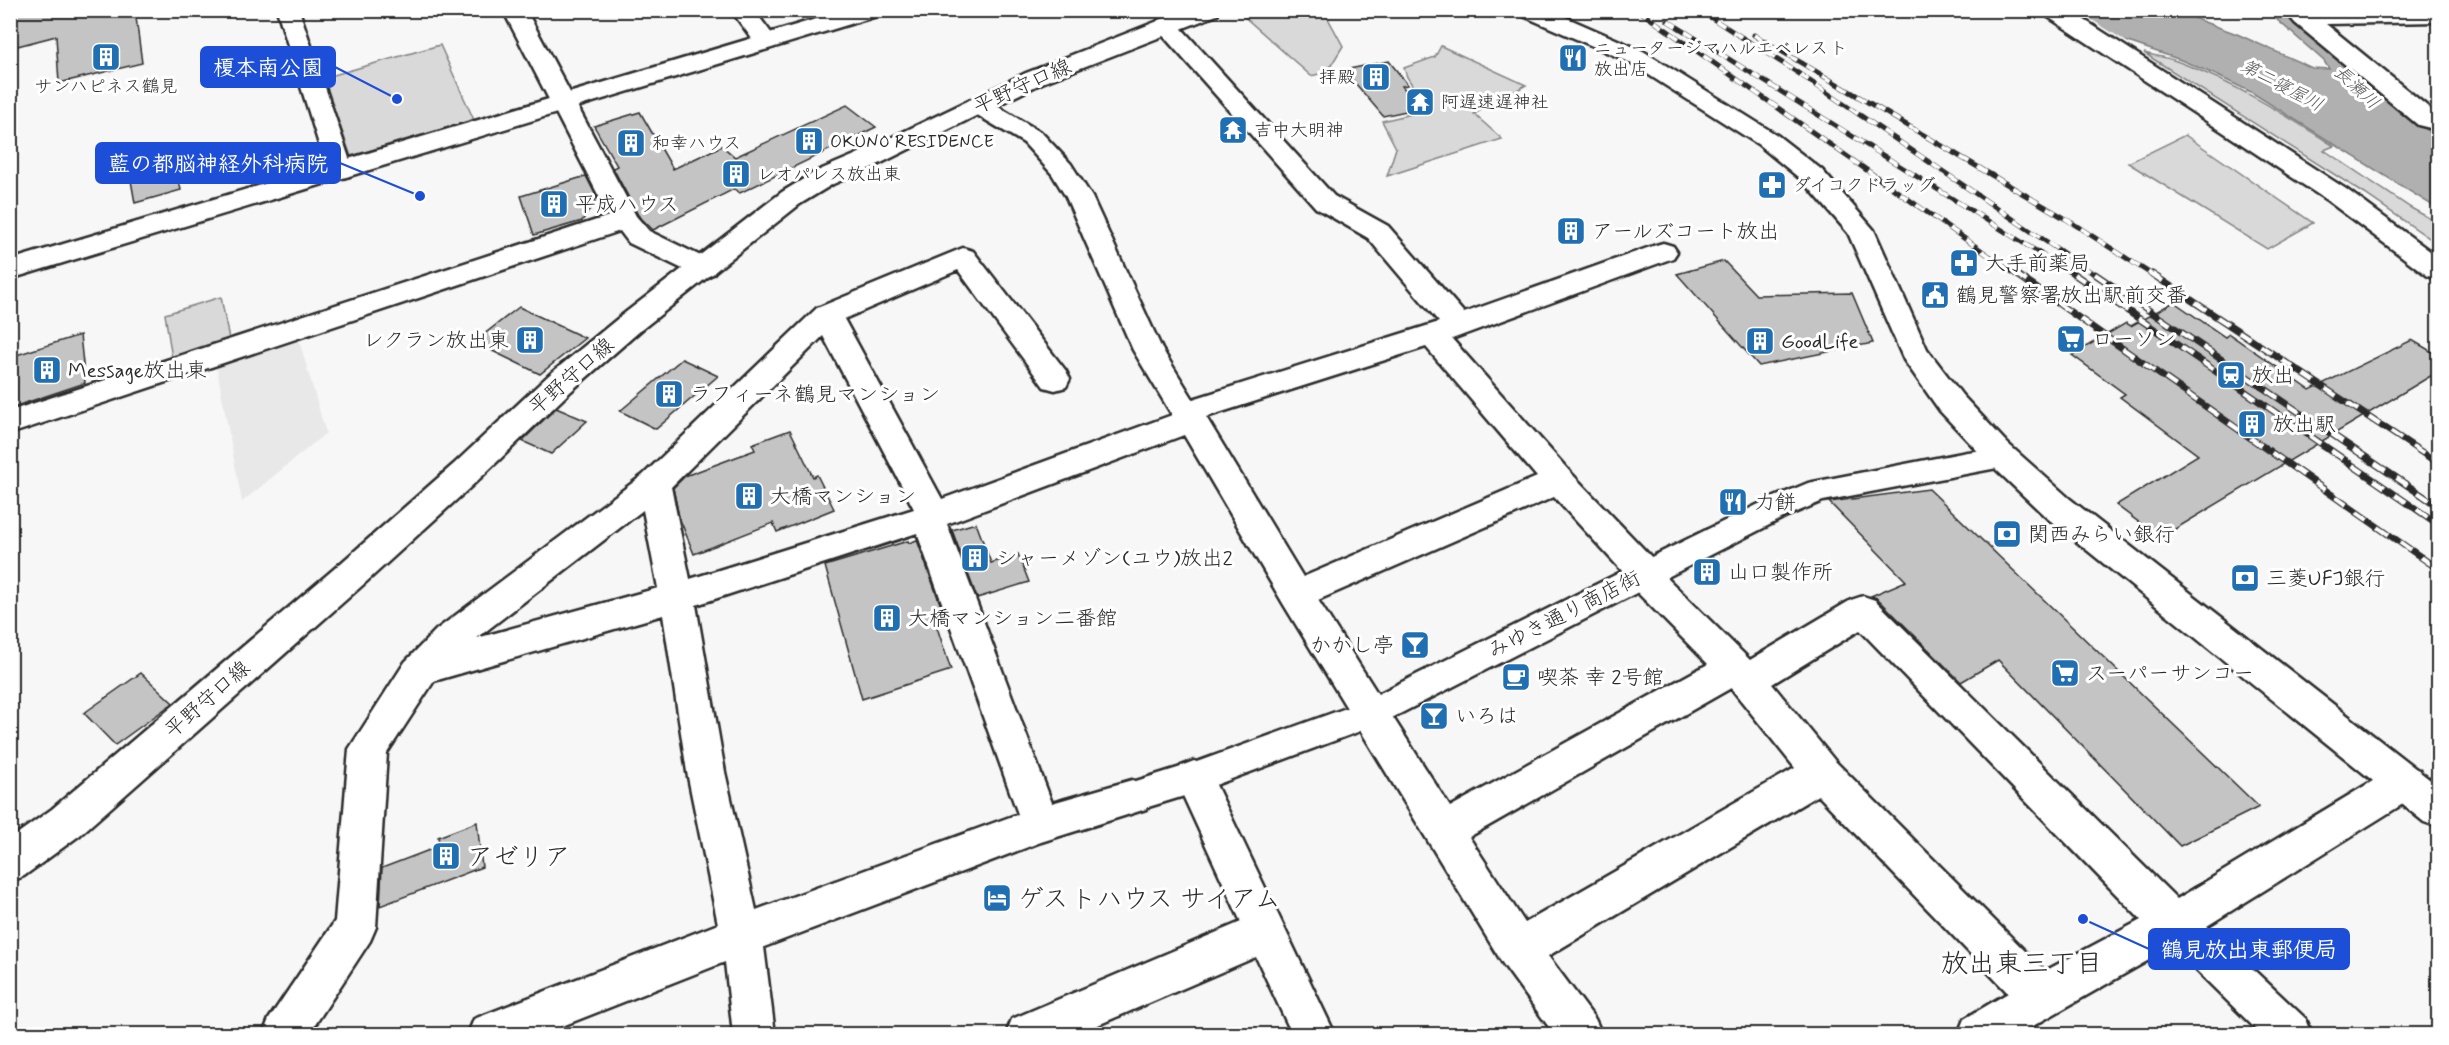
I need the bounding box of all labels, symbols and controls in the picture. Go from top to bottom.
place label: ニュータージマハルエベレスト 放出店 [1594,37,1847,82]
building icon: サンハピネス鶴見 [90,41,122,73]
restaurant icon: ニュータージマハルエベレスト 放出店 [1557,42,1589,74]
callout: 榎本南公園 [201,47,335,87]
street label: 平野守口線 [969,53,1076,121]
water label: 第二寝屋川 [2236,54,2327,118]
text: 榎本南公園 [213,55,323,83]
building icon: 拝殿 [1360,61,1392,93]
water label: 長瀬川 [2328,61,2384,115]
place label: 拝殿 [1319,66,1355,90]
place label: サンハピネス鶴見 [35,75,177,99]
temple icon: 阿遅速遅神社 [1404,86,1436,118]
place label: 阿遅速遅神社 [1441,91,1549,115]
temple icon: 吉中大明神 [1217,114,1249,146]
place label: 吉中大明神 [1254,119,1344,143]
building icon: OKUNO RESIDENCE [793,125,825,157]
building icon: 和幸ハウス [615,127,647,159]
place label: OKUNO RESIDENCE [830,130,994,154]
place label: 和幸ハウス [652,132,741,156]
callout: 藍の都脳神経外科病院 [96,143,340,183]
text: 藍の都脳神経外科病院 [108,151,328,179]
building icon: レオパレス放出東 [720,158,752,190]
place label: レオパレス放出東 [757,163,901,187]
pharmacy icon: ダイコクドラッグ [1756,169,1788,201]
place label: ダイコクドラッグ [1793,174,1935,198]
building icon: 平成ハウス [538,188,570,220]
place label: 平成ハウス [575,191,679,219]
building icon: アールズコート放出 [1555,215,1587,247]
place label: アールズコート放出 [1592,218,1779,246]
pharmacy icon: 大手前薬局 [1948,247,1980,279]
place label: 大手前薬局 [1985,250,2090,278]
public building icon: 鶴見警察署放出駅前交番 [1919,279,1951,311]
place label: 鶴見警察署放出駅前交番 [1956,282,2187,310]
supermarket icon: ローソン [2055,323,2087,355]
building icon: レクラン放出東 [514,324,546,356]
building icon: GoodLife [1744,325,1776,357]
place label: ローソン [2092,326,2176,354]
place label: レクラン放出東 [363,327,509,355]
place label: GoodLife [1781,328,1859,356]
street label: 平野守口線 [523,332,620,422]
building icon: Message放出東 [31,354,63,386]
place label: Message放出東 [68,357,207,385]
station icon: 放出 [2215,359,2247,391]
place label: 放出 [2252,362,2294,390]
building icon: ラフィーネ鶴見マンション [653,378,685,410]
place label: ラフィーネ鶴見マンション [690,381,940,409]
building icon: 放出駅 [2236,408,2268,440]
place label: 放出駅 [2273,411,2336,439]
building icon: 大橋マンション [733,480,765,512]
place label: 大橋マンション [770,483,916,511]
restaurant icon: 力餅 [1717,486,1749,518]
place label: 力餅 [1754,489,1796,517]
bank icon: 関西みらい銀行 [1991,518,2023,550]
place label: 関西みらい銀行 [2028,521,2175,549]
building icon: シャーメゾン(ユウ)放出2 [959,542,991,574]
place label: シャーメゾン(ユウ)放出2 [996,545,1233,573]
building icon: 山口製作所 [1691,556,1723,588]
place label: 山口製作所 [1728,559,1833,587]
bank icon: 三菱UFJ銀行 [2229,562,2261,594]
street label: みゆき通り商店街 [1483,564,1646,666]
place label: 三菱UFJ銀行 [2266,565,2385,593]
building icon: 大橋マンション二番館 [871,602,903,634]
place label: 大橋マンション二番館 [908,605,1117,633]
bar icon: かかし亭 [1399,629,1431,661]
place label: かかし亭 [1310,632,1394,660]
street label: 平野守口線 [159,655,256,745]
supermarket icon: スーパーサンコー [2049,657,2081,689]
place label: スーパーサンコー [2086,660,2254,688]
cafe icon: 喫茶 幸 2号館 [1500,661,1532,693]
place label: 喫茶 幸 2号館 [1537,664,1664,692]
bar icon: いろは [1418,700,1450,732]
place label: いろは [1455,703,1518,731]
building icon: アゼリア [430,840,462,872]
place label: アゼリア [467,841,570,875]
hotel icon: ゲストハウス サイアム [981,882,1013,914]
place label: ゲストハウス サイアム [1018,883,1281,917]
callout: 鶴見放出東郵便局 [2149,929,2349,969]
text: 鶴見放出東郵便局 [2161,937,2337,965]
district label: 放出東三丁目 [1941,947,2103,982]

